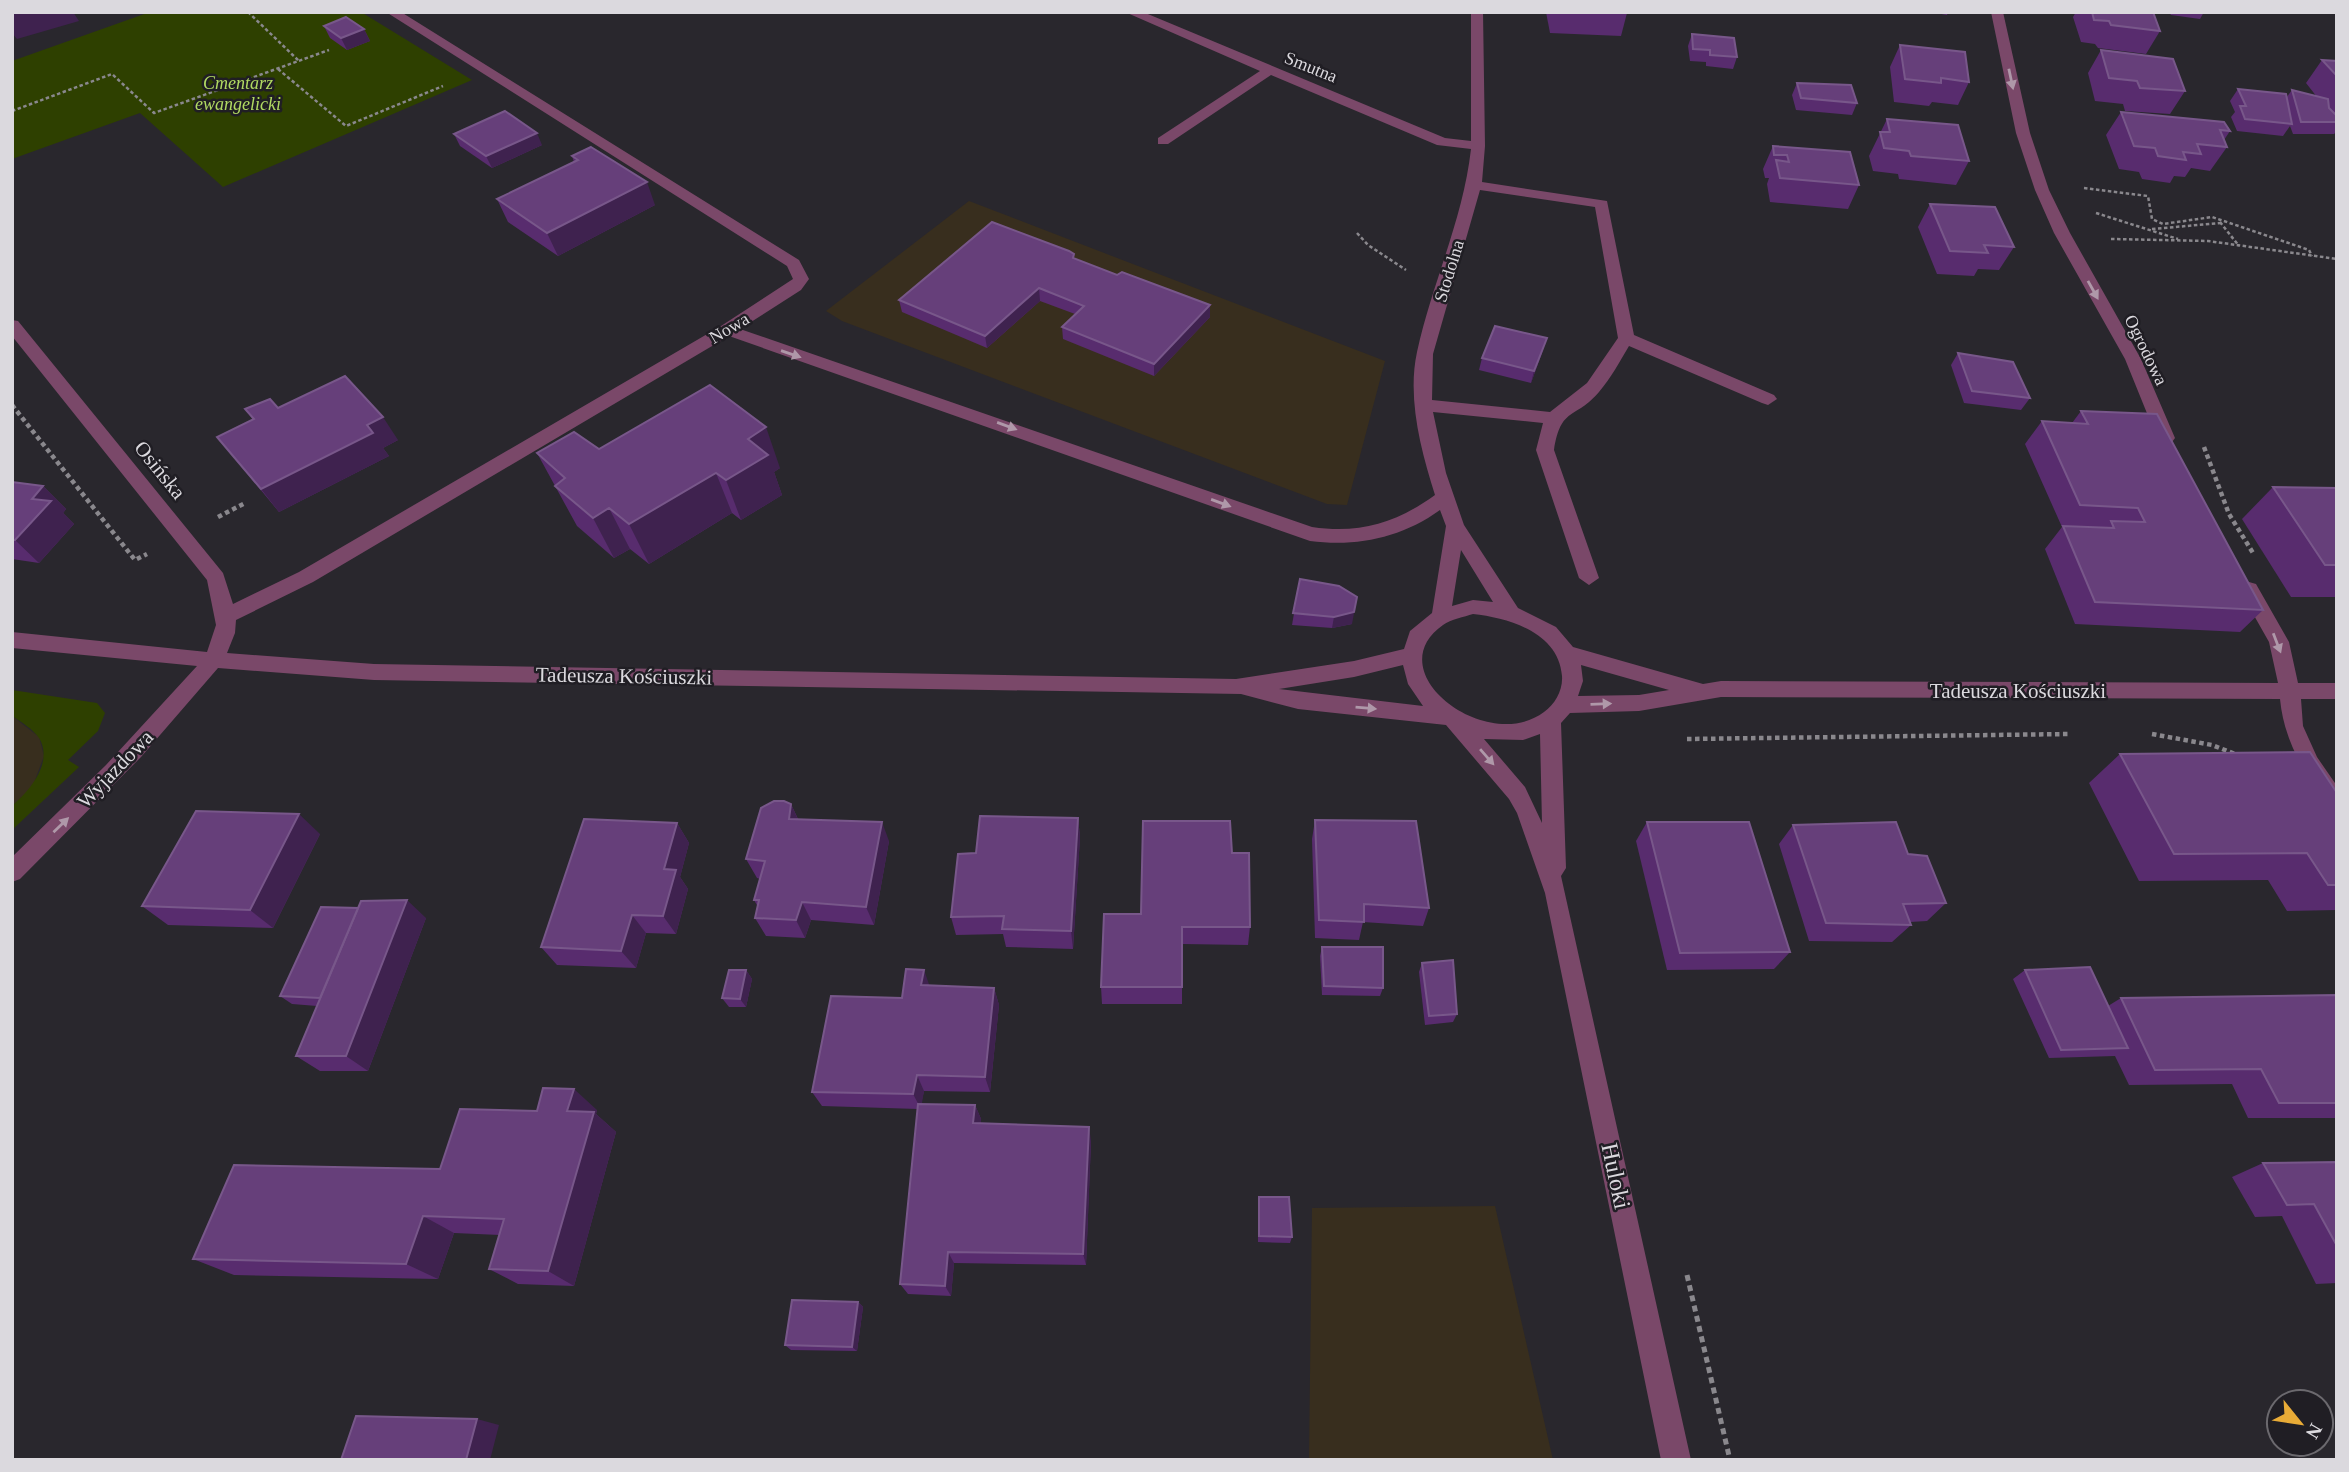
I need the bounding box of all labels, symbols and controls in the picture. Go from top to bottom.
street label: Smutna [1282,47,1340,87]
one-way arrow [2006,68,2017,90]
park label: Cmentarz ewangelicki [195,73,281,114]
street label: Stodolna [1430,237,1468,305]
one-way arrow [2087,280,2099,300]
street label: Nowa [705,308,753,348]
street label: Ogrodowa [2120,311,2172,389]
one-way arrow [781,349,802,360]
one-way arrow [996,421,1017,432]
street label: Osińska [129,436,191,504]
one-way arrow [1210,498,1231,509]
one-way arrow [2272,633,2283,654]
street label: Tadeusza Kościuszki [536,662,713,690]
street label: Tadeusza Kościuszki [1930,679,2106,703]
one-way arrow [1591,698,1613,710]
one-way arrow [1355,703,1377,714]
street label: Wyjazdowa [72,725,158,813]
one-way arrow [1479,749,1494,766]
one-way arrow [52,817,69,833]
street label: Huloki [1596,1141,1636,1212]
north arrow [2265,1388,2335,1458]
text: N [2302,1420,2327,1443]

